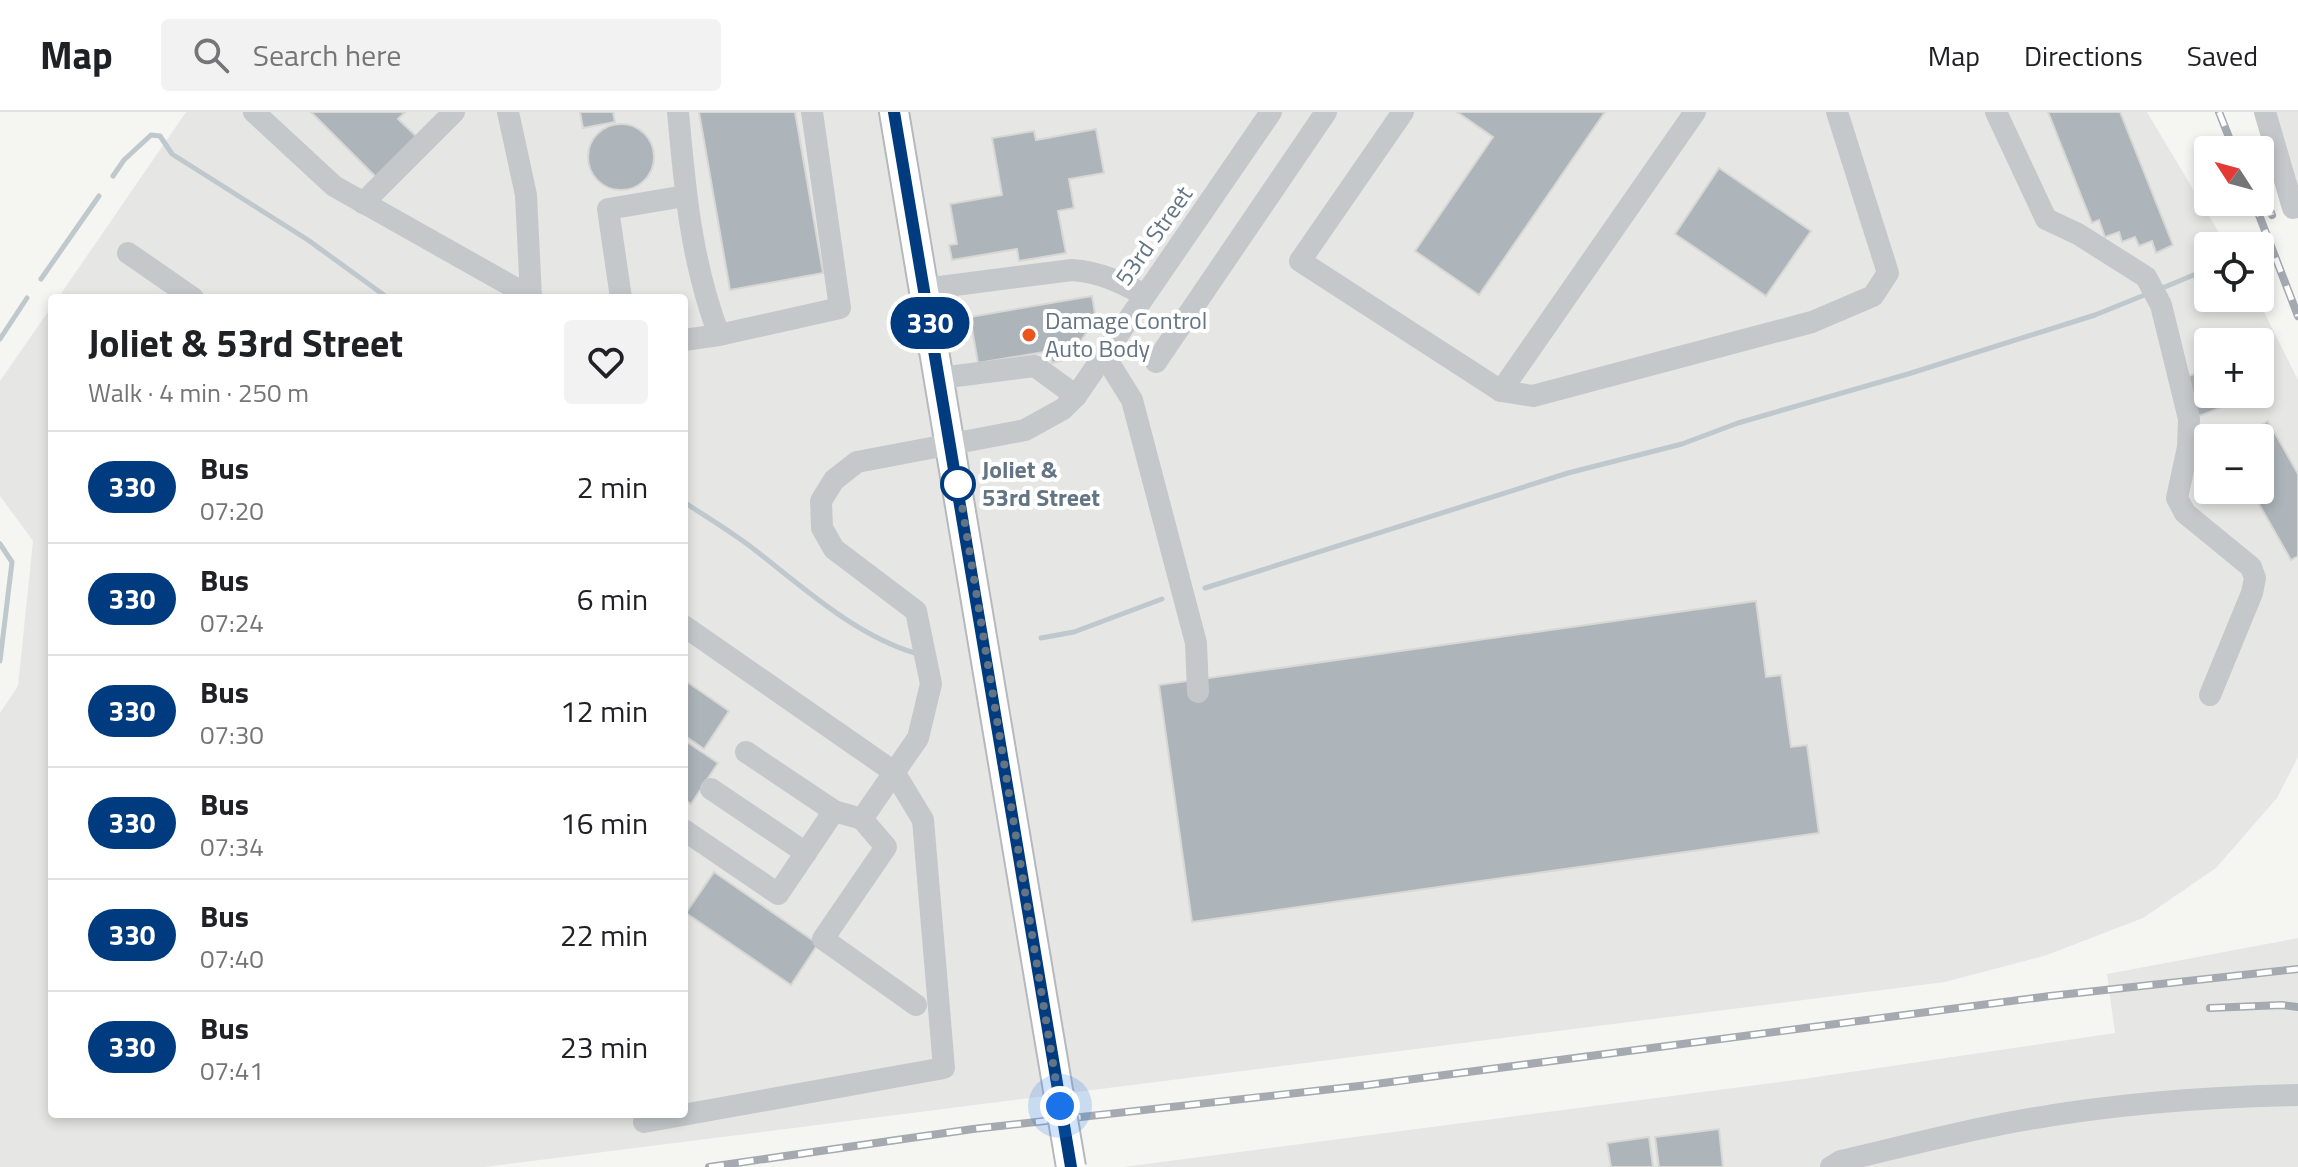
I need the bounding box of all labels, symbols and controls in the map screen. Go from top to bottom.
search box [161,19,721,91]
text: Map [40,26,113,84]
text: Search here [253,32,402,78]
icon: search [189,33,233,77]
text: Map [1928,34,1980,77]
text: Directions [2024,34,2143,77]
text: Saved [2187,34,2258,77]
north arrow [2194,136,2274,216]
map controls [2194,136,2274,504]
street label: 53rd Street [1106,178,1201,293]
button: locate [2194,232,2274,312]
line badge: 330 [884,297,976,349]
text: 330 [906,301,954,344]
place label: Damage Control Auto Body [1045,302,1207,366]
text: Joliet & 53rd Street [88,314,403,372]
button: heart [564,320,648,404]
marker: Damage Control Auto Body [1020,326,1038,344]
button: + [2194,328,2274,408]
text: Walk · 4 min · 250 m [88,373,309,412]
button: − [2194,424,2274,504]
text: Bus [200,445,249,491]
place label: Joliet & 53rd Street [982,451,1100,515]
text: 2 min [577,464,648,510]
text: 330 [108,465,156,508]
marker: Joliet & 53rd Street [941,467,975,501]
text: 07:20 [200,491,264,530]
text: Bus [200,557,249,603]
text: 6 min [577,576,648,622]
text: 330 [108,577,156,620]
text: 07:24 [200,603,264,642]
text: Bus [200,669,249,715]
text: 12 min [560,688,648,734]
text: 330 [108,689,156,732]
text: 07:30 [200,715,264,754]
text: Bus [200,781,249,827]
text: 16 min [560,800,648,846]
text: 330 [108,801,156,844]
text: 07:34 [200,827,264,866]
text: Bus [200,893,249,939]
text: 22 min [560,912,648,958]
text: 330 [108,913,156,956]
text: 07:40 [200,939,264,978]
text: Bus [200,1005,249,1051]
text: 23 min [560,1024,648,1070]
text: 330 [108,1025,156,1068]
text: 07:41 [200,1051,264,1090]
your location [1040,1086,1080,1126]

